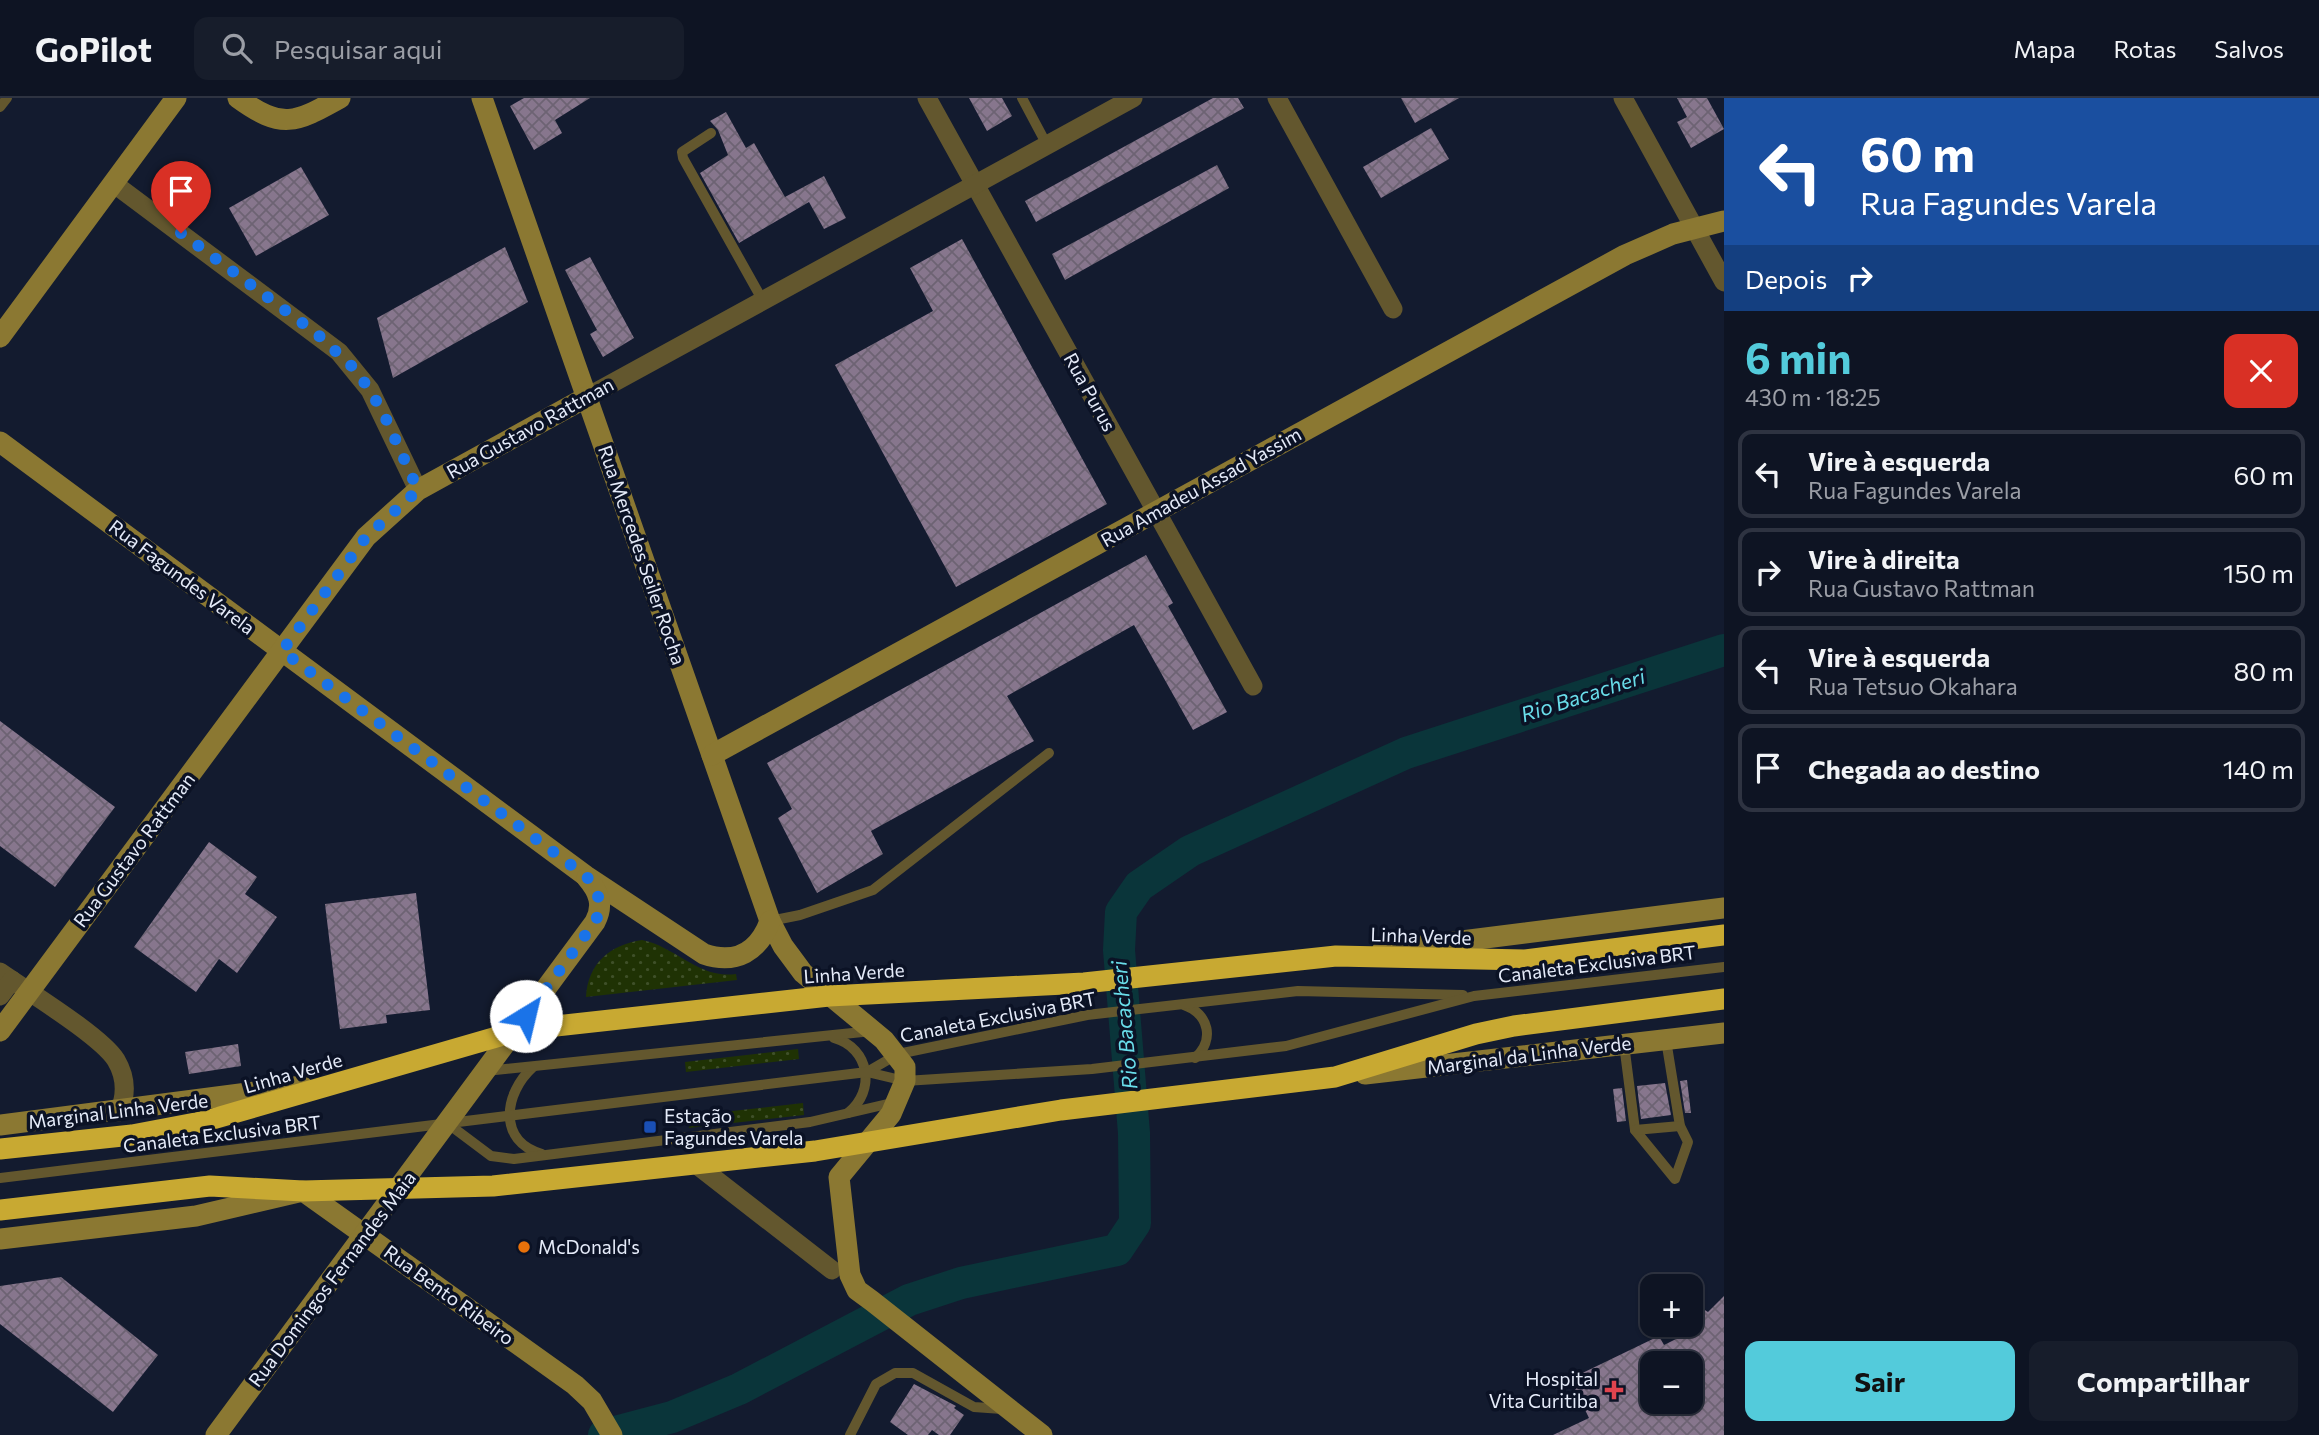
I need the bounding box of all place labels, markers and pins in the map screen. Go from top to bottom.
pin [151,161,211,233]
place label: Estação Fagundes Varela [664,1104,804,1149]
marker: Estação Fagundes Varela [642,1119,658,1135]
place label: McDonald's [538,1235,640,1258]
marker: McDonald's [516,1239,532,1255]
place label: Hospital Vita Curitiba [1489,1367,1598,1412]
marker: Hospital Vita Curitiba [1604,1380,1624,1400]

